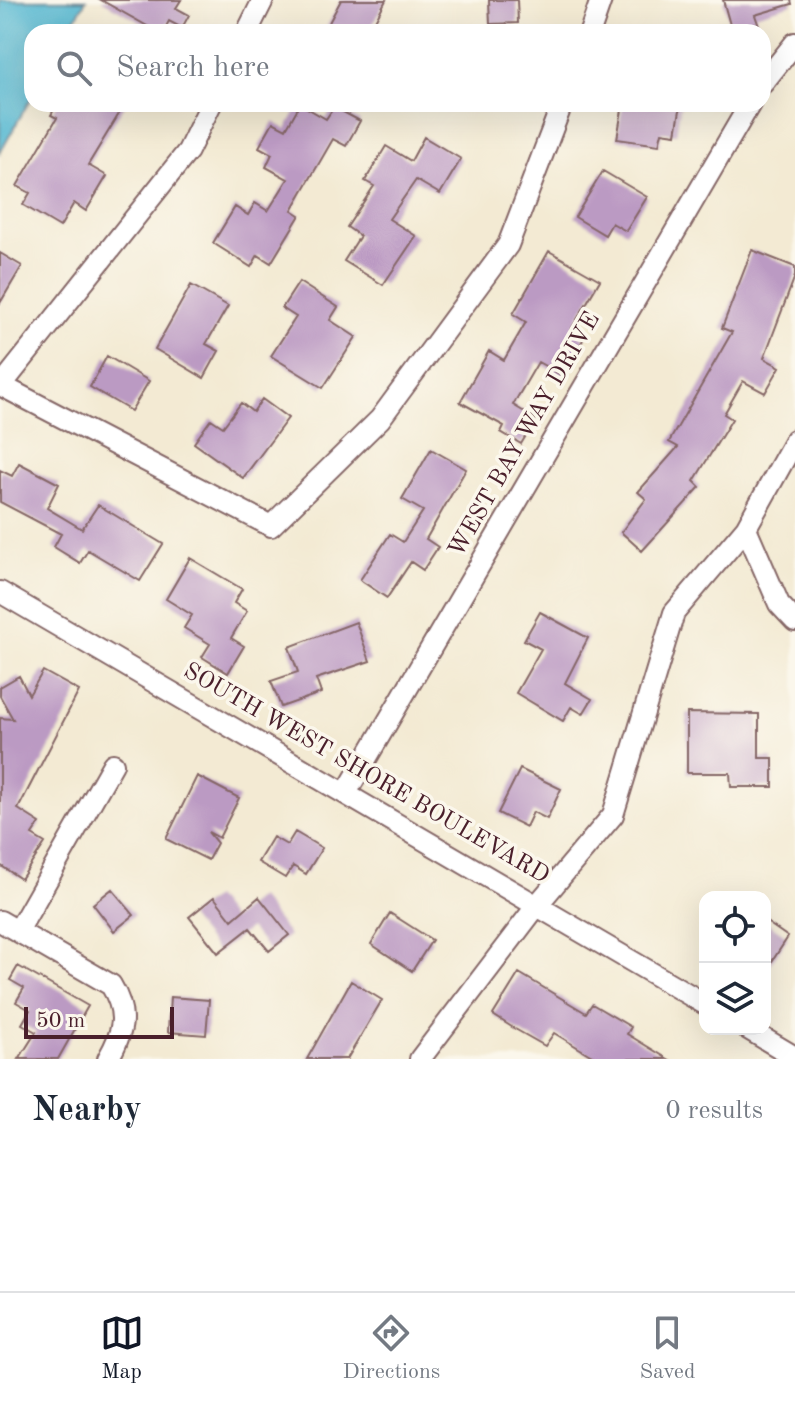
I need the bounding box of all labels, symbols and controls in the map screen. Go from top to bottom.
search box [24,24,771,112]
icon: search [52,46,96,90]
text: Search here [116,53,270,83]
street label: WEST BAY WAY DRIVE [445,308,605,562]
street label: SOUTH WEST SHORE BOULEVARD [179,659,553,889]
map controls [699,891,771,1035]
button: locate [699,891,771,963]
button: layers [699,963,771,1035]
scale bar [24,1003,174,1039]
text: 50 m [36,1010,85,1032]
text: Nearby [32,1094,142,1128]
text: 0 results [665,1098,763,1124]
tab: Map [100,1311,144,1386]
tab: Directions [343,1311,440,1386]
tab: Saved [639,1311,695,1386]

